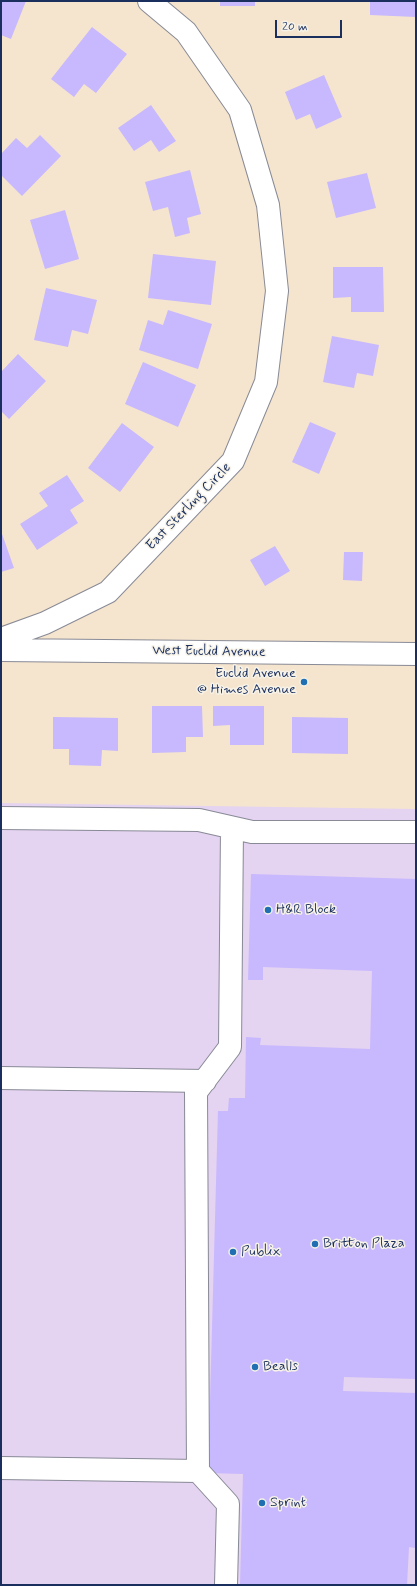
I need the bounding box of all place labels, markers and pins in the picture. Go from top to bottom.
place label: Euclid Avenue @ Himes Avenue [197,666,296,698]
marker: Euclid Avenue @ Himes Avenue [299,677,309,687]
place label: H&R Block [276,902,336,918]
marker: H&R Block [263,905,273,915]
place label: Britton Plaza [323,1236,405,1252]
marker: Britton Plaza [310,1239,320,1249]
place label: Publix [241,1244,280,1260]
marker: Publix [228,1247,238,1257]
place label: Bealls [263,1359,298,1375]
marker: Bealls [250,1362,260,1372]
place label: Sprint [270,1495,306,1511]
marker: Sprint [257,1498,267,1508]

